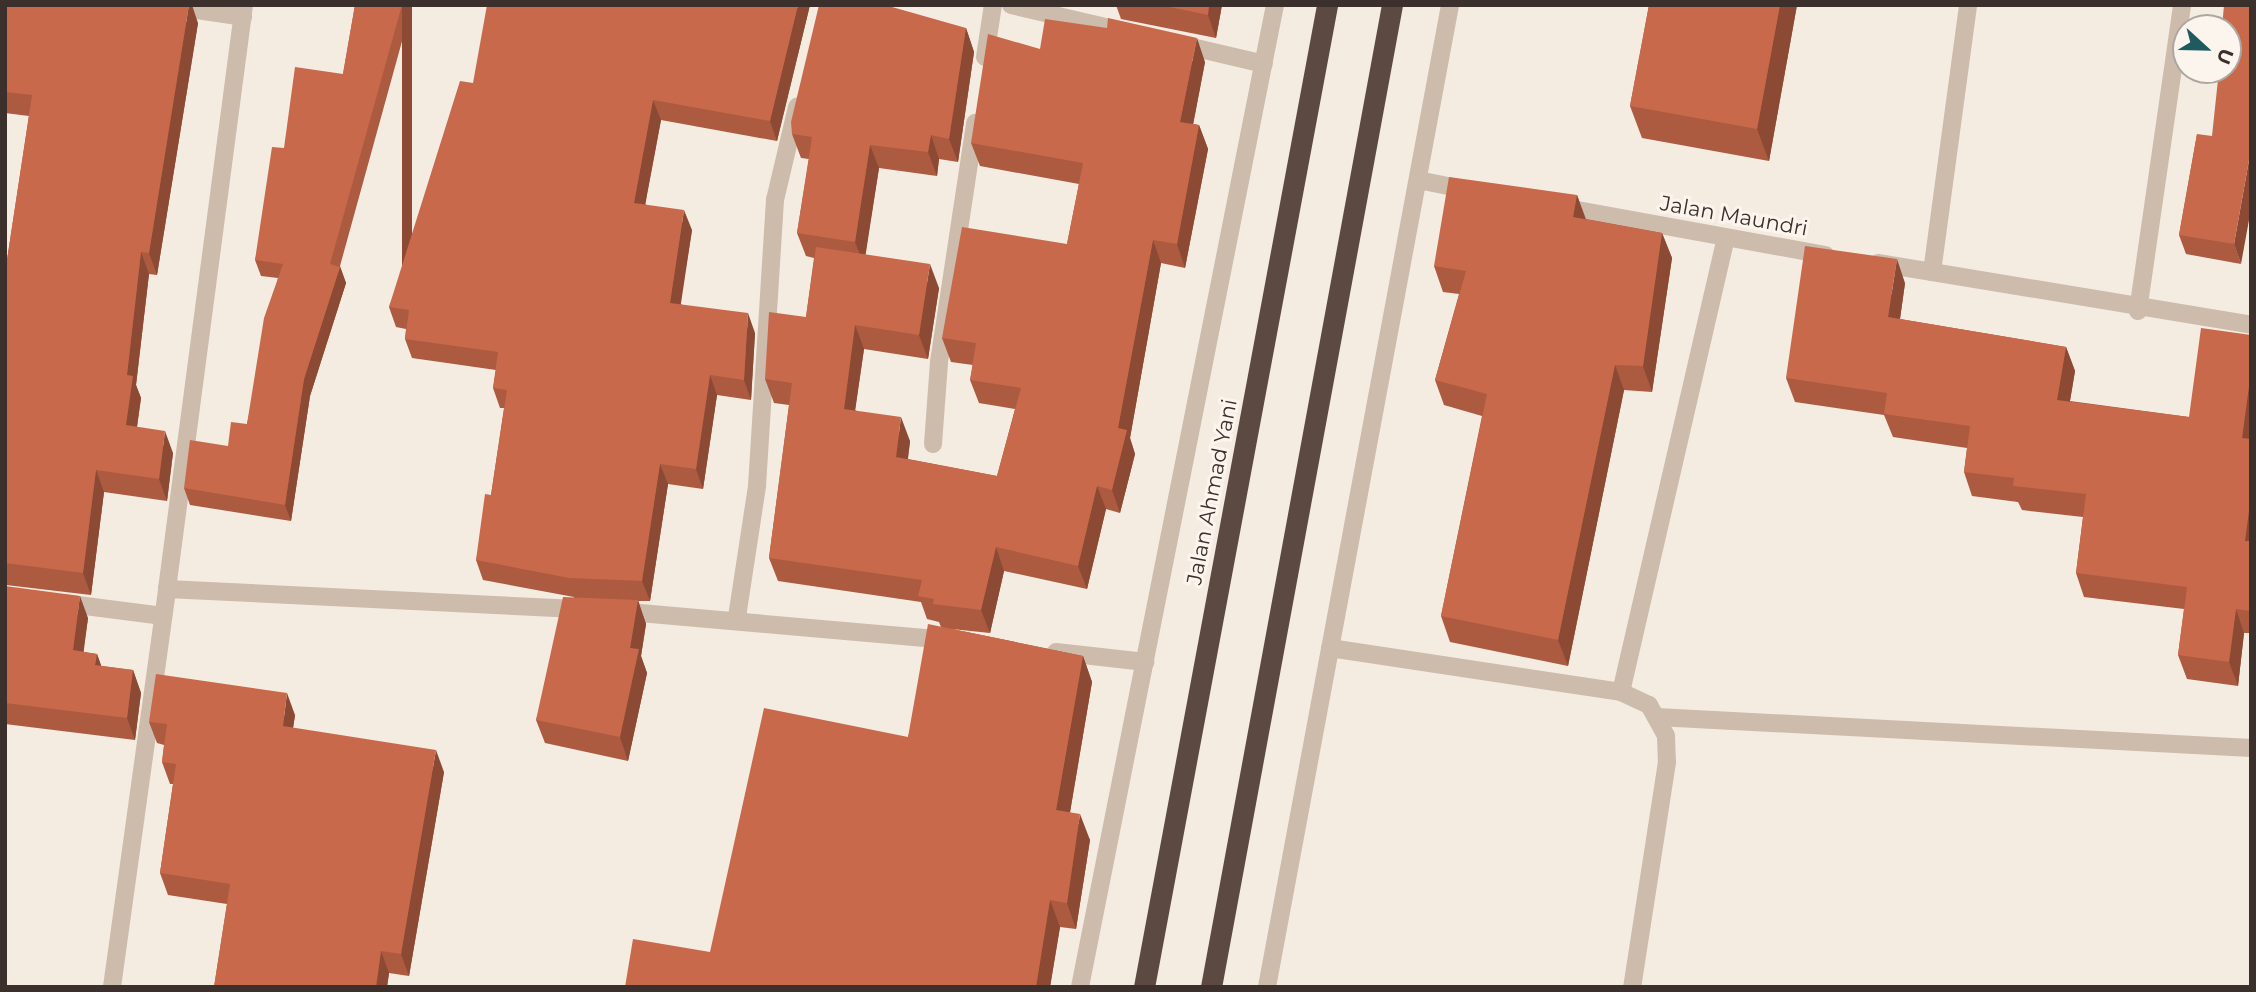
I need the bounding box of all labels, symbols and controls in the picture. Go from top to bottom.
north arrow [2172,14,2242,84]
text: U [2212,45,2239,68]
street label: Jalan Maundri [1658,191,1810,241]
street label: Jalan Ahmad Yani [1182,397,1242,587]

